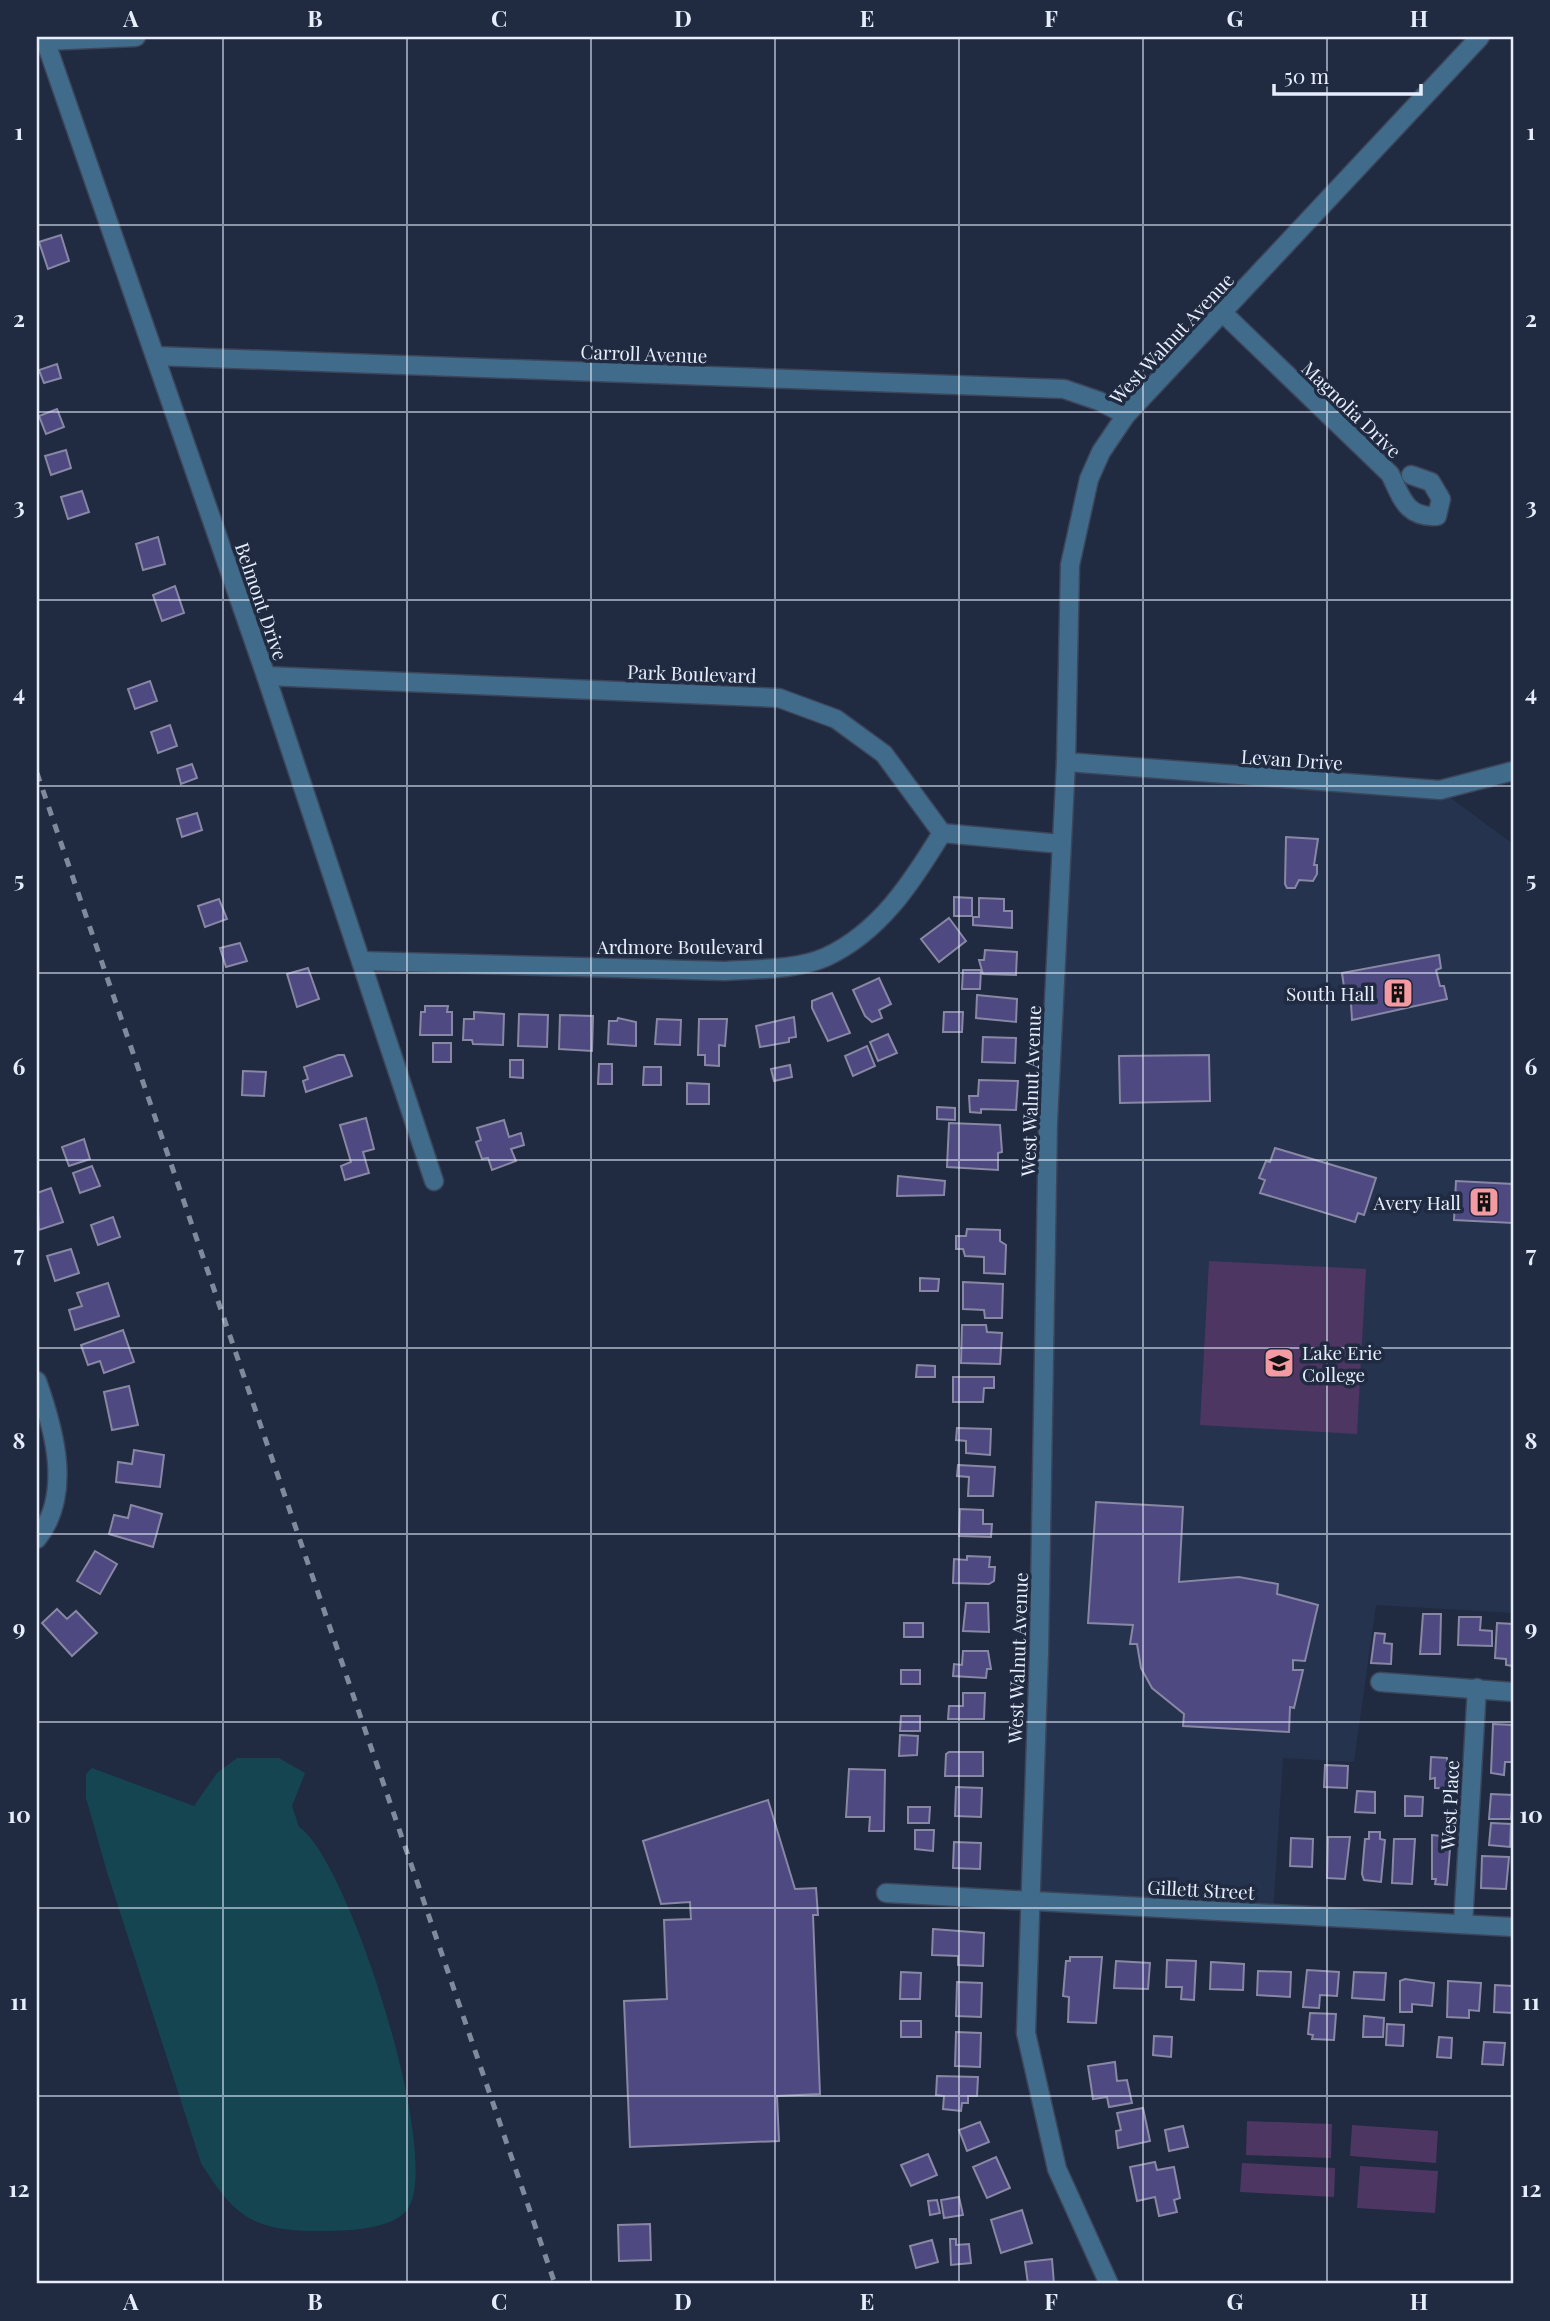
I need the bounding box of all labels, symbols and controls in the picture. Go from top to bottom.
text: A [122,2,139,33]
text: B [307,2,323,33]
text: C [491,2,507,33]
text: D [674,2,692,33]
text: E [860,2,874,33]
text: F [1044,2,1058,33]
text: G [1227,2,1244,33]
text: H [1410,2,1428,33]
scale bar [1274,52,1420,96]
text: 50 m [1284,61,1330,89]
text: 1 [15,115,24,146]
text: 1 [1527,115,1536,146]
street label: West Walnut Avenue [1102,267,1239,410]
text: 2 [13,302,25,333]
text: 2 [1525,302,1537,333]
street label: Carroll Avenue [580,338,708,368]
street label: Magnolia Drive [1297,355,1407,463]
text: 3 [13,489,25,520]
text: 3 [1525,489,1537,520]
street label: Belmont Drive [230,539,294,663]
street label: Park Boulevard [627,658,757,688]
text: 4 [13,676,25,707]
text: 4 [1525,676,1537,707]
street label: Levan Drive [1240,742,1344,776]
text: 5 [14,863,24,894]
text: 5 [1526,863,1536,894]
street label: Ardmore Boulevard [596,933,763,959]
building icon: South Hall [1381,976,1415,1010]
place label: South Hall [1286,980,1376,1006]
street label: West Walnut Avenue [1014,1005,1046,1178]
text: 6 [13,1050,26,1081]
text: 6 [1525,1050,1538,1081]
building icon: Avery Hall [1467,1185,1501,1219]
place label: Avery Hall [1372,1189,1462,1215]
text: 7 [14,1237,25,1268]
text: 7 [1526,1237,1537,1268]
place label: Lake Erie College [1302,1339,1382,1387]
school or university icon: Lake Erie College [1262,1346,1296,1380]
text: 8 [13,1424,25,1455]
text: 8 [1525,1424,1537,1455]
street label: West Walnut Avenue [1001,1572,1033,1745]
text: 9 [13,1611,25,1642]
text: 9 [1525,1611,1537,1642]
street label: West Place [1434,1759,1464,1852]
text: 10 [7,1798,31,1829]
text: 10 [1519,1798,1543,1829]
street label: Gillett Street [1147,1873,1256,1905]
text: 11 [10,1985,28,2016]
text: 11 [1522,1985,1540,2016]
text: 12 [9,2172,29,2203]
text: 12 [1521,2172,1541,2203]
text: A [122,2285,139,2316]
text: B [307,2285,323,2316]
text: C [491,2285,507,2316]
text: D [674,2285,692,2316]
text: E [860,2285,874,2316]
text: F [1044,2285,1058,2316]
text: G [1227,2285,1244,2316]
text: H [1410,2285,1428,2316]

